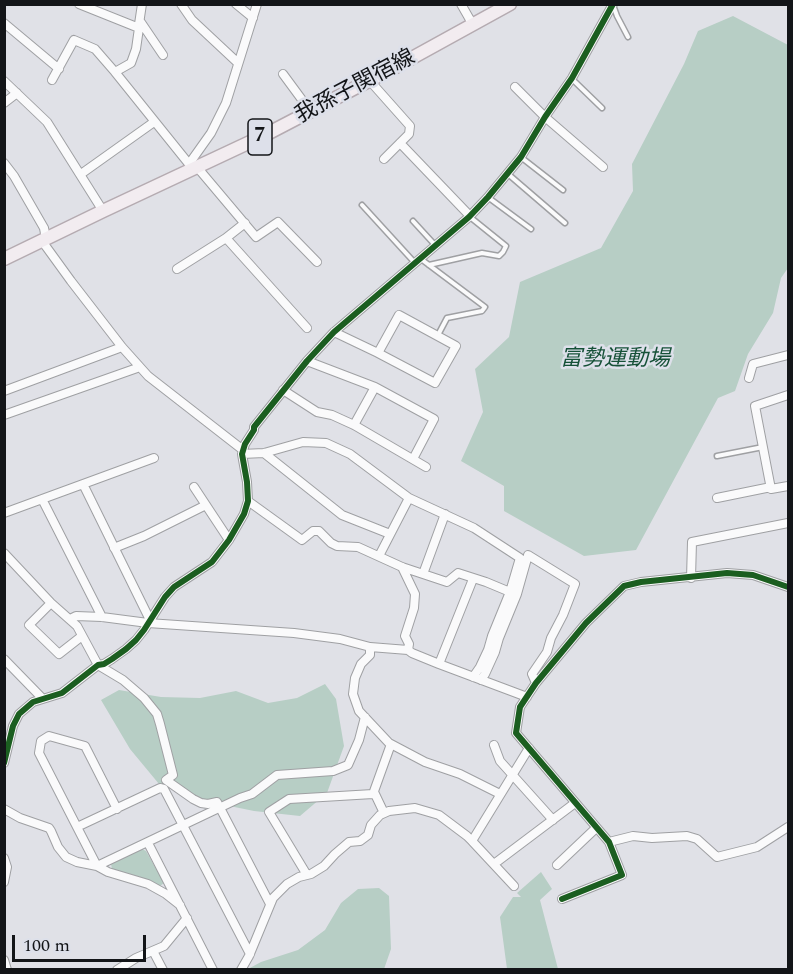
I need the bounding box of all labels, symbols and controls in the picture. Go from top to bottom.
street label: 我孫子関宿線 [292,45,420,131]
road number: 7 [248,119,272,155]
park label: 富勢運動場 [560,348,670,374]
scale bar [15,923,148,961]
text: 100 m [23,932,70,959]

